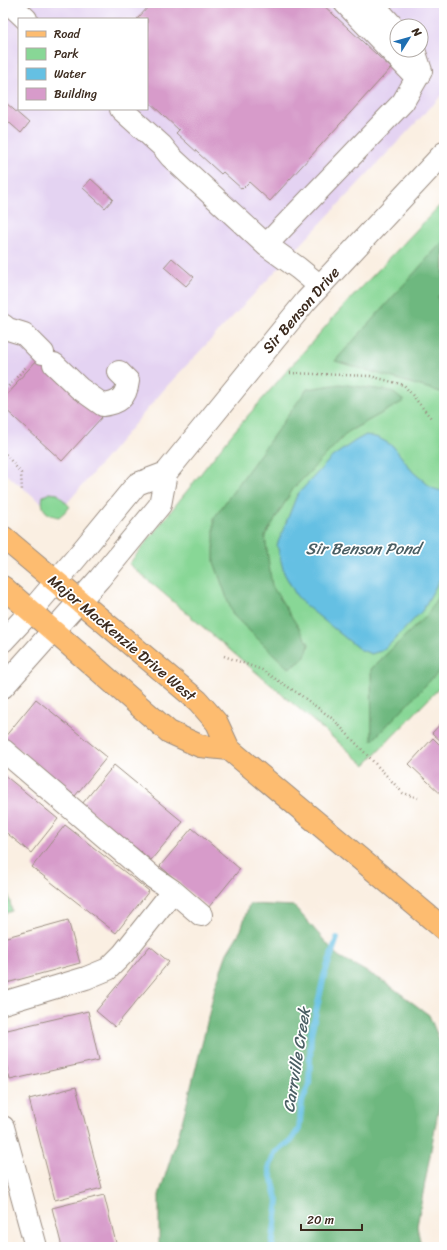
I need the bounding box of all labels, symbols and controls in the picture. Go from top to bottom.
legend [18,18,148,110]
north arrow [389,18,429,58]
text: Road [54,23,81,45]
text: N [406,23,427,41]
text: Park [54,43,79,65]
text: Water [54,63,87,85]
text: Building [54,83,97,105]
street label: Sir Benson Drive [256,260,347,359]
water label: Sir Benson Pond [306,534,425,563]
street label: Major MacKenzie Drive West [42,568,203,709]
water label: Carrville Creek [274,1003,319,1114]
scale bar [301,1206,362,1232]
text: 20 m [307,1209,334,1231]

